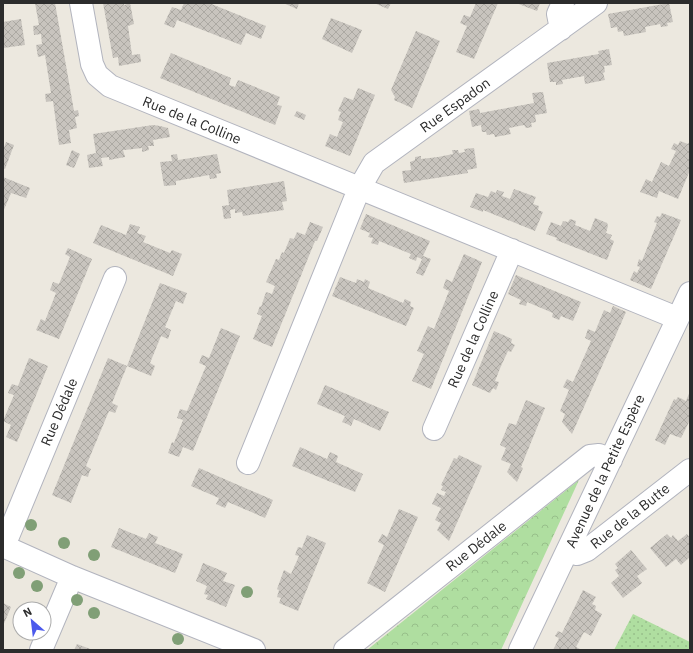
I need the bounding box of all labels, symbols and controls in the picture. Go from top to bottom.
street label: Rue Espadon [416,74,494,136]
street label: Rue de la Colline [140,92,244,148]
street label: Rue de la Colline [443,287,503,391]
street label: Rue Dédale [37,375,81,449]
street label: Avenue de la Petite Espère [561,391,649,551]
street label: Rue de la Butte [587,479,674,553]
street label: Rue Dédale [442,517,510,575]
north arrow [12,601,52,641]
text: N [21,604,34,620]

